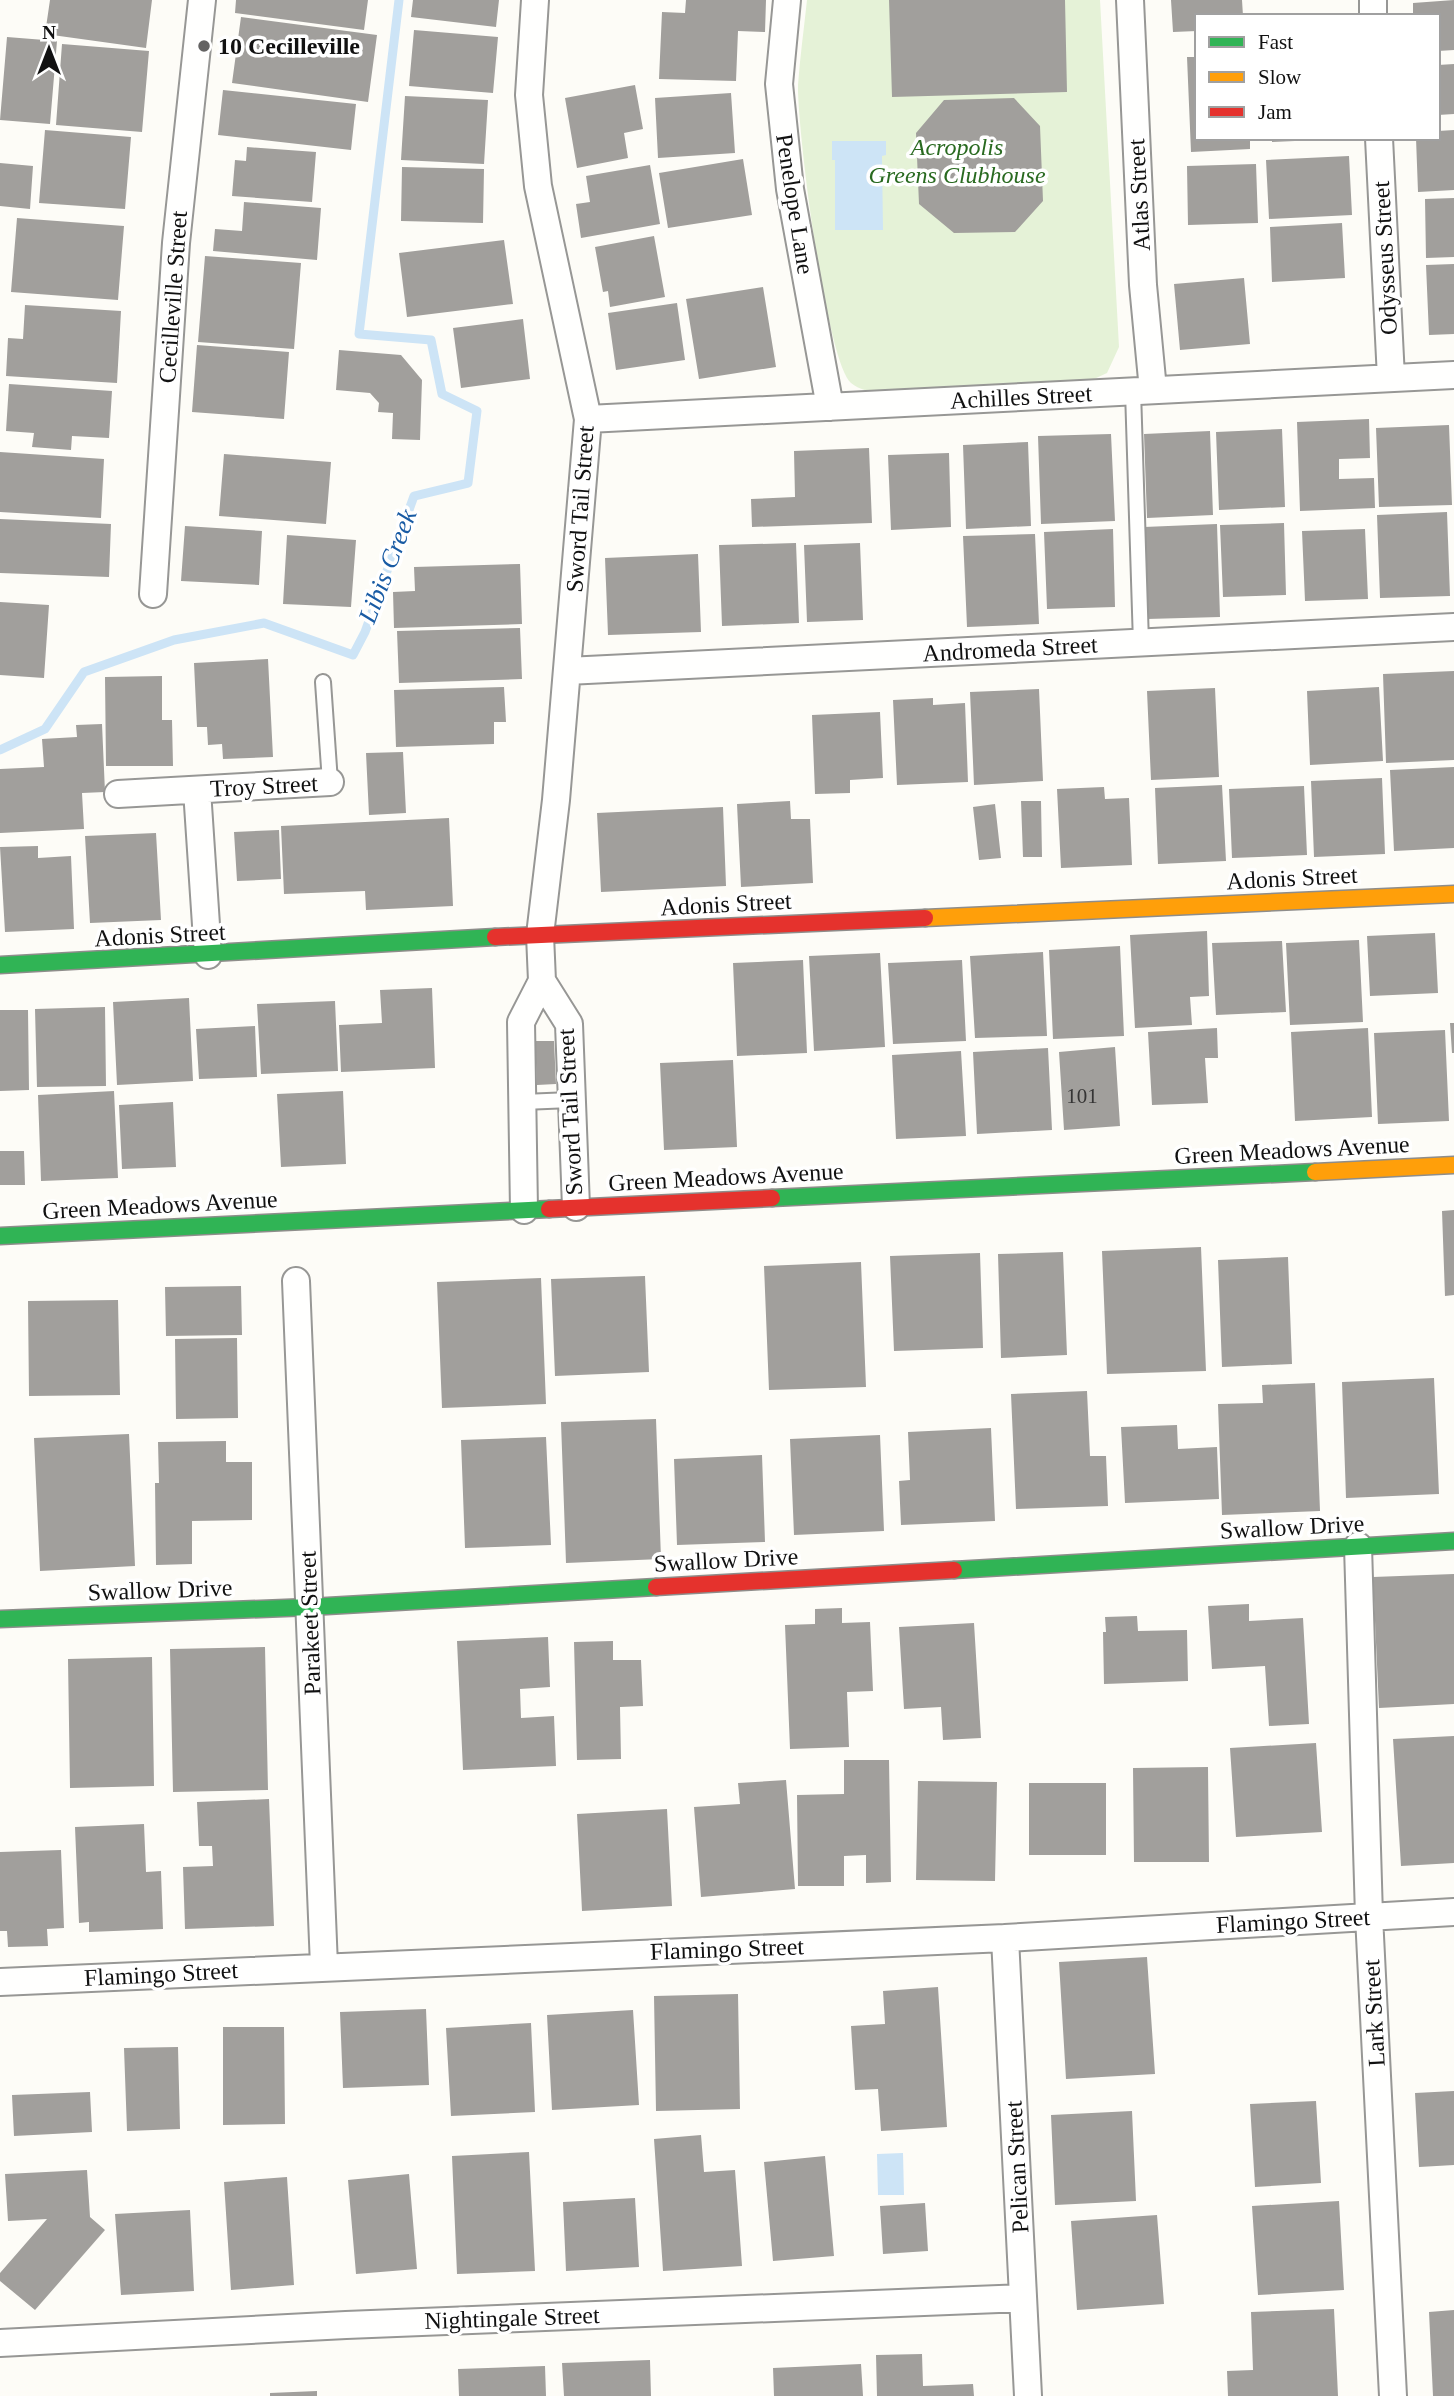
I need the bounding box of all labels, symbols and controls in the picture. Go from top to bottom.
north arrow [14,14,84,84]
legend [1195,14,1440,140]
text: N [42,22,56,43]
text: Fast [1258,30,1293,54]
place label: 10 Cecilleville [218,33,360,59]
marker: 10 Cecilleville [196,38,212,54]
text: Slow [1258,65,1302,89]
text: Jam [1258,100,1292,124]
street label: Penelope Lane [771,132,819,276]
park label: Acropolis Greens Clubhouse [868,134,1046,188]
street label: Atlas Street [1123,138,1155,252]
street label: Odysseus Street [1368,180,1402,336]
street label: Cecilleville Street [154,210,192,384]
street label: Achilles Street [949,380,1093,414]
street label: Sword Tail Street [561,424,599,593]
water label: Libis Creek [352,505,423,628]
street label: Andromeda Street [922,631,1099,667]
street label: Troy Street [209,770,319,802]
street label: Adonis Street [1226,862,1359,894]
street label: Adonis Street [660,888,793,920]
street label: Adonis Street [94,919,227,951]
street label: Sword Tail Street [553,1028,587,1196]
house number: 101 [1066,1084,1098,1108]
street label: Green Meadows Avenue [1174,1131,1410,1169]
street label: Green Meadows Avenue [608,1158,844,1196]
street label: Green Meadows Avenue [42,1186,278,1224]
street label: Swallow Drive [1219,1510,1365,1544]
street label: Swallow Drive [653,1543,799,1577]
street label: Parakeet Street [294,1550,326,1696]
street label: Swallow Drive [87,1574,233,1606]
street label: Flamingo Street [1215,1904,1371,1938]
street label: Flamingo Street [650,1933,805,1965]
street label: Flamingo Street [83,1957,239,1991]
street label: Lark Street [1358,1958,1390,2067]
street label: Pelican Street [1001,2100,1033,2234]
street label: Nightingale Street [424,2302,600,2334]

